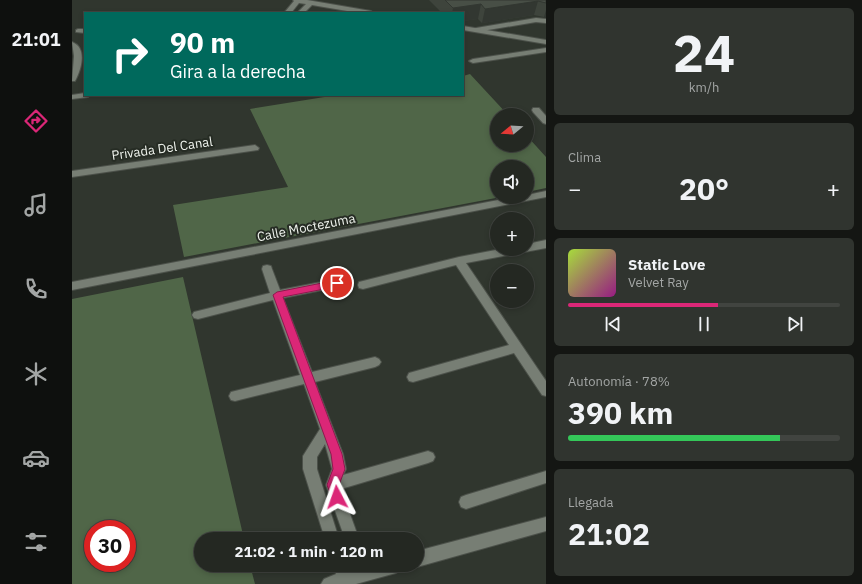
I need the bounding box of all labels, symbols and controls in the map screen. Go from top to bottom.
text: 24 [673,19,735,86]
text: 90 m [170,24,235,61]
text: 21:01 [11,28,61,51]
icon: right [104,28,156,80]
text: Gira a la derecha [170,60,306,83]
text: km/h [689,79,719,96]
icon: directions [22,107,50,135]
north arrow [490,108,534,152]
map controls [490,108,534,308]
street label: Privada Del Canal [110,133,214,164]
text: Clima [568,149,601,166]
button: sound [490,160,534,204]
text: 20° [679,169,729,208]
text: − [568,174,581,203]
text: + [827,174,840,203]
icon: music [22,191,50,219]
street label: Calle Moctezuma [255,210,357,245]
button: + [490,212,534,256]
text: Static Love [628,255,705,274]
button: − [490,264,534,308]
pin [320,266,354,300]
icon: arrive [326,272,348,294]
text: Velvet Ray [628,274,689,291]
icon: phone [22,275,50,303]
icon: previous [602,313,624,335]
icon: pause [693,313,715,335]
icon: next [784,313,806,335]
icon: climate [22,360,50,388]
text: Autonomía · 78% [568,373,670,390]
text: 390 km [568,393,673,432]
icon: car [22,444,50,472]
position arrow [316,476,358,518]
text: Llegada [568,494,613,511]
text: 21:02 [568,514,650,553]
speed limit sign: 30 [84,520,136,572]
icon: filters [22,528,50,556]
text: 21:02 · 1 min · 120 m [235,542,383,561]

